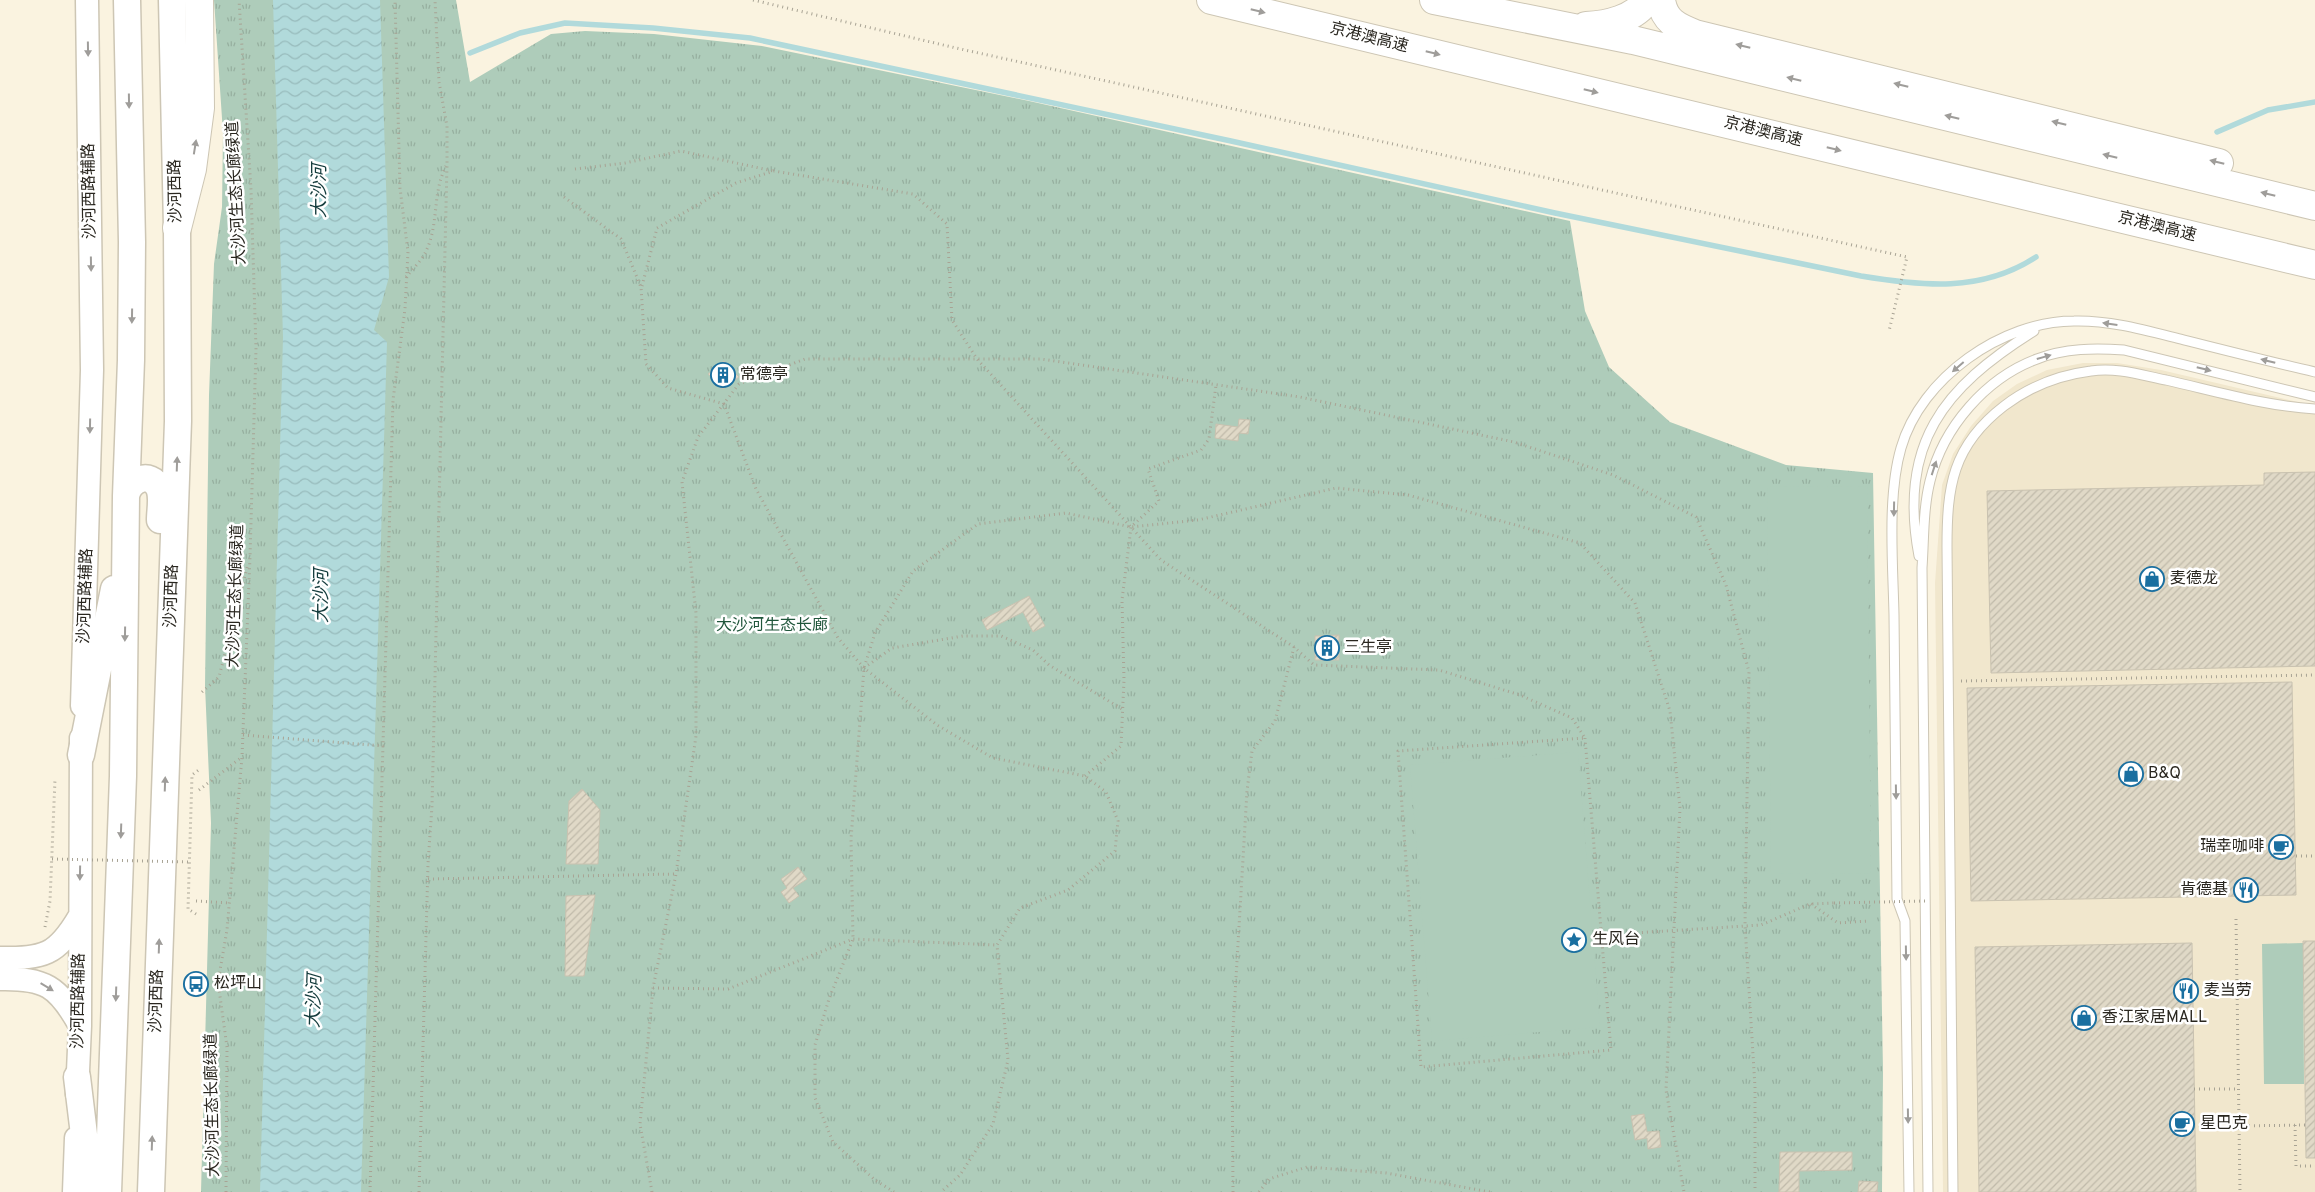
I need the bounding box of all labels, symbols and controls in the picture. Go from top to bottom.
one-way arrow [1251,7,1266,15]
street label: 京港澳高速 [1328,19,1410,57]
one-way arrow [84,41,92,57]
one-way arrow [1736,42,1751,50]
one-way arrow [1426,49,1441,57]
one-way arrow [1786,75,1801,83]
one-way arrow [1894,81,1909,89]
one-way arrow [1584,87,1599,95]
one-way arrow [125,93,133,109]
street label: 京港澳高速 [1722,113,1804,151]
one-way arrow [1944,113,1959,121]
one-way arrow [2051,119,2066,127]
street label: 大沙河生态长廊绿道 [223,121,251,265]
one-way arrow [192,138,200,154]
street label: 沙河西路辅路 [79,143,101,239]
one-way arrow [1827,145,1842,153]
one-way arrow [2102,152,2117,160]
one-way arrow [2209,158,2224,166]
street label: 沙河西路 [165,159,187,223]
water label: 大沙河 [309,161,332,218]
one-way arrow [2260,190,2275,198]
street label: 京港澳高速 [2116,208,2198,246]
one-way arrow [87,256,95,272]
one-way arrow [127,308,135,324]
one-way arrow [2101,319,2117,327]
one-way arrow [2037,353,2052,361]
one-way arrow [2260,357,2275,365]
one-way arrow [1952,361,1965,372]
building icon: 常德亭 [710,362,736,388]
place label: 常德亭 [740,365,788,385]
one-way arrow [2196,365,2211,373]
one-way arrow [86,418,94,434]
one-way arrow [173,455,181,471]
one-way arrow [1930,460,1938,475]
one-way arrow [1890,501,1898,517]
street label: 大沙河生态长廊绿道 [223,524,249,668]
street label: 沙河西路辅路 [74,548,98,644]
street label: 沙河西路 [161,564,183,628]
water label: 大沙河 [311,566,334,623]
shop icon: 麦德龙 [2139,566,2165,592]
place label: 麦德龙 [2170,569,2218,589]
park label: 大沙河生态长廊 [716,616,828,636]
one-way arrow [121,626,129,642]
building icon: 三生亭 [1314,635,1340,661]
place label: 三生亭 [1344,638,1392,658]
shop icon: B&Q [2118,761,2144,787]
place label: B&Q [2148,764,2181,784]
one-way arrow [161,775,169,791]
one-way arrow [1892,784,1900,800]
one-way arrow [117,823,125,839]
cafe icon: 瑞幸咖啡 [2268,834,2294,860]
place label: 瑞幸咖啡 [2200,837,2264,857]
one-way arrow [76,866,84,882]
restaurant icon: 肯德基 [2233,877,2259,903]
place label: 肯德基 [2180,880,2228,900]
place icon: 生风台 [1561,927,1587,953]
place label: 生风台 [1592,930,1640,950]
one-way arrow [156,938,164,954]
one-way arrow [1902,945,1910,961]
street label: 沙河西路辅路 [68,953,90,1049]
street label: 沙河西路 [146,969,168,1033]
bus stop icon: 松坪山 [183,971,209,997]
water label: 大沙河 [303,971,328,1028]
place label: 松坪山 [214,974,262,994]
restaurant icon: 麦当劳 [2173,978,2199,1004]
place label: 麦当劳 [2204,981,2252,1001]
one-way arrow [40,982,54,991]
one-way arrow [112,986,120,1002]
shop icon: 香江家居MALL [2071,1005,2097,1031]
place label: 香江家居MALL [2102,1008,2207,1028]
street label: 大沙河生态长廊绿道 [202,1033,224,1177]
one-way arrow [1904,1108,1912,1124]
cafe icon: 星巴克 [2169,1111,2195,1137]
place label: 星巴克 [2200,1114,2248,1134]
one-way arrow [149,1135,157,1151]

